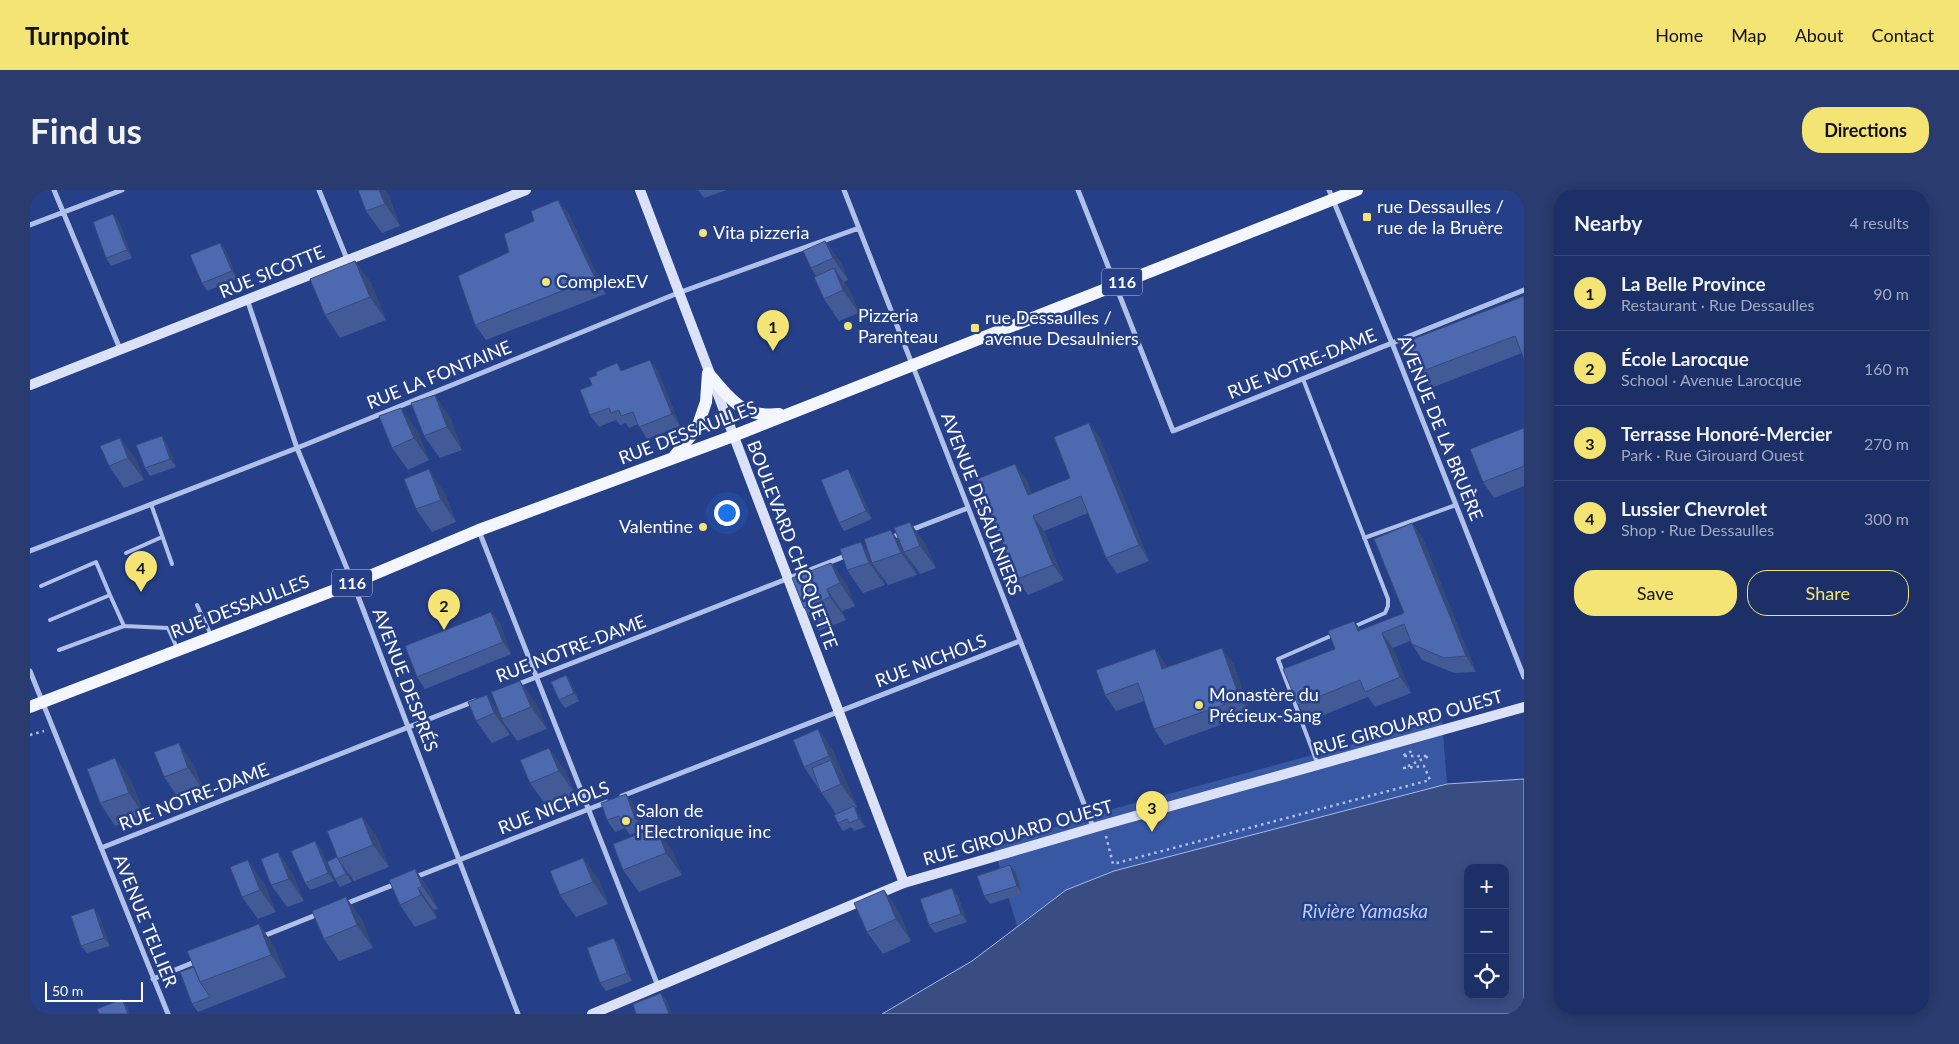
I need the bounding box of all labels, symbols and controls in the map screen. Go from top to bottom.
text: Turnpoint [25,21,129,50]
text: Home [1655,24,1703,46]
text: Map [1731,24,1767,46]
text: About [1795,24,1844,46]
text: Contact [1872,24,1934,46]
button: Directions [1802,107,1929,153]
text: Find us [30,109,142,151]
place label: rue Dessaulles / rue de la Bruère [1377,195,1504,238]
text: Nearby [1574,210,1642,235]
marker: rue Dessaulles / rue de la Bruère [1361,211,1373,223]
text: 4 results [1849,213,1909,232]
place label: Vita pizzeria [713,221,809,243]
marker: Vita pizzeria [697,227,709,239]
street label: RUE SICOTTE [216,240,327,302]
road number: 116 [1102,268,1142,295]
place label: ComplexEV [556,270,649,292]
text: La Belle Province [1621,272,1766,295]
marker: ComplexEV [540,276,552,288]
text: 1 [1585,284,1595,303]
text: 90 m [1873,284,1909,303]
text: Restaurant · Rue Dessaulles [1621,295,1814,314]
place label: Pizzeria Parenteau [858,304,938,347]
place label: rue Dessaulles / avenue Desaulniers [985,306,1139,349]
pin: 1 [757,310,789,351]
marker: Pizzeria Parenteau [842,320,854,332]
marker: rue Dessaulles / avenue Desaulniers [969,322,981,334]
street label: RUE NOTRE-DAME [1224,323,1379,403]
street label: AVENUE DE LA BRUÈRE [1394,332,1488,524]
street label: RUE LA FONTAINE [363,335,514,413]
text: École Larocque [1621,347,1749,370]
text: 2 [1585,359,1595,378]
text: 160 m [1864,359,1909,378]
text: School · Avenue Larocque [1621,370,1802,389]
street label: RUE DESSAULLES [615,396,760,469]
street label: AVENUE DESAULNIERS [937,409,1027,598]
text: Terrasse Honoré-Mercier [1621,422,1832,445]
text: 3 [1585,434,1595,453]
text: 270 m [1864,434,1909,453]
street label: BOULEVARD CHOQUETTE [743,437,843,652]
text: Park · Rue Girouard Ouest [1621,445,1804,464]
text: Lussier Chevrolet [1621,497,1767,520]
your location [714,500,740,526]
text: 4 [1585,509,1595,528]
text: 300 m [1864,509,1909,528]
place label: Valentine [619,515,693,537]
text: Shop · Rue Dessaulles [1621,520,1774,539]
marker: Valentine [697,521,709,533]
pin: 4 [125,551,157,592]
road number: 116 [332,569,372,596]
street label: RUE DESSAULLES [167,570,312,643]
button: Save [1574,570,1737,616]
button: Share [1747,570,1909,616]
pin: 2 [428,589,460,630]
street label: AVENUE DESPRÉS [368,605,443,754]
street label: RUE NOTRE-DAME [493,609,649,687]
street label: RUE NICHOLS [872,629,989,691]
place label: Monastère du Précieux-Sang [1209,683,1321,726]
street label: RUE GIROUARD OUEST [1310,684,1505,760]
marker: Monastère du Précieux-Sang [1193,699,1205,711]
street label: RUE NOTRE-DAME [116,757,272,835]
street label: RUE NICHOLS [495,776,612,838]
pin: 3 [1136,791,1168,832]
street label: RUE GIROUARD OUEST [920,794,1115,870]
place label: Salon de l'Electronique inc [636,799,771,842]
marker: Salon de l'Electronique inc [620,815,632,827]
street label: AVENUE TELLIER [109,851,183,991]
map controls [1464,864,1509,999]
button: + [1464,864,1509,909]
water label: Rivière Yamaska [1302,899,1428,922]
button: − [1464,909,1509,954]
button: locate [1464,954,1509,999]
scale bar [45,979,142,1002]
text: 50 m [52,982,83,999]

